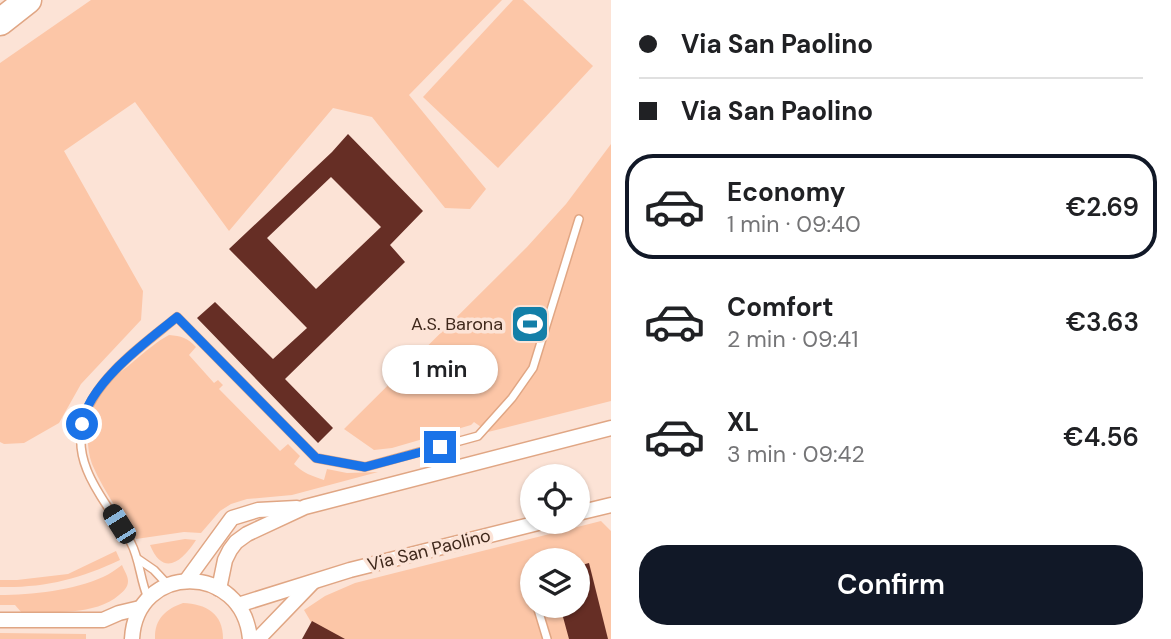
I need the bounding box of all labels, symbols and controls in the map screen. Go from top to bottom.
text: Via San Paolino [681,27,873,61]
text: Via San Paolino [681,94,873,128]
icon: car [643,175,706,238]
text: Economy [727,175,845,209]
text: €2.69 [1066,190,1139,224]
text: 1 min · 09:40 [727,209,861,239]
icon: car [643,290,706,353]
text: Comfort [727,290,833,324]
sports icon: A.S. Barona [509,303,551,345]
text: €3.63 [1066,305,1139,339]
place label: A.S. Barona [411,312,503,336]
text: 2 min · 09:41 [727,324,858,354]
callout: 1 min [382,346,498,394]
text: 1 min [413,354,467,384]
icon: car [643,405,706,468]
text: XL [727,405,759,439]
route start [66,408,98,440]
text: €4.56 [1063,420,1139,454]
route end [424,431,456,463]
text: 3 min · 09:42 [727,439,865,469]
map controls [520,464,590,618]
button: locate [520,464,590,534]
car [99,501,140,547]
street label: Via San Paolino [365,523,493,577]
button: Confirm [639,545,1143,625]
button: layers [520,548,590,618]

